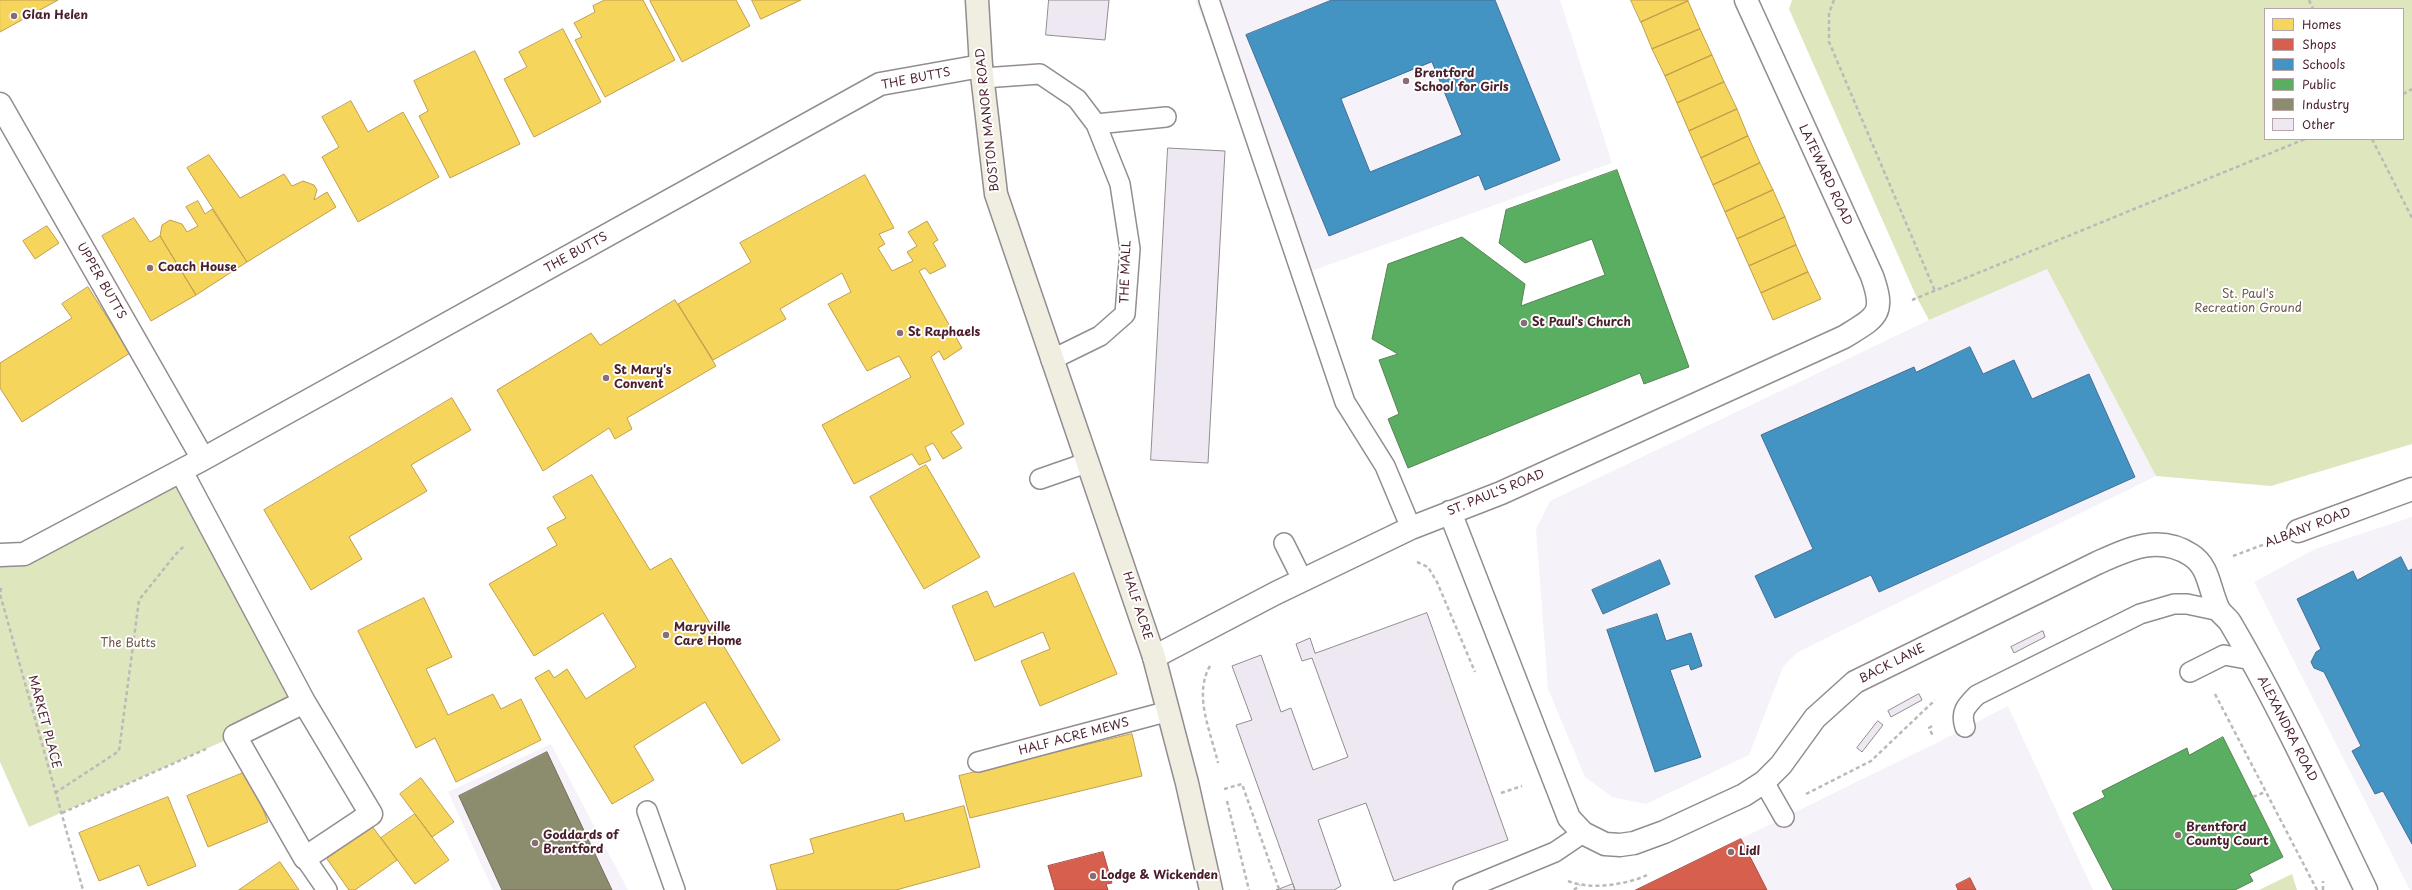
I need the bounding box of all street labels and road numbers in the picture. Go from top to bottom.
street label: BOSTON MANOR ROAD [973,47,1003,193]
street label: THE BUTTS [880,65,952,93]
street label: LATEWARD ROAD [1795,122,1855,228]
street label: THE BUTTS [542,230,610,276]
street label: UPPER BUTTS [73,240,129,322]
street label: THE MALL [1118,240,1134,304]
street label: ST. PAUL'S ROAD [1445,467,1547,519]
street label: ALBANY ROAD [2263,505,2353,551]
street label: HALF ACRE [1119,570,1155,642]
street label: BACK LANE [1857,641,1927,687]
street label: MARKET PLACE [25,674,63,770]
street label: ALEXANDRA ROAD [2254,674,2320,784]
street label: HALF ACRE MEWS [1017,715,1131,759]

